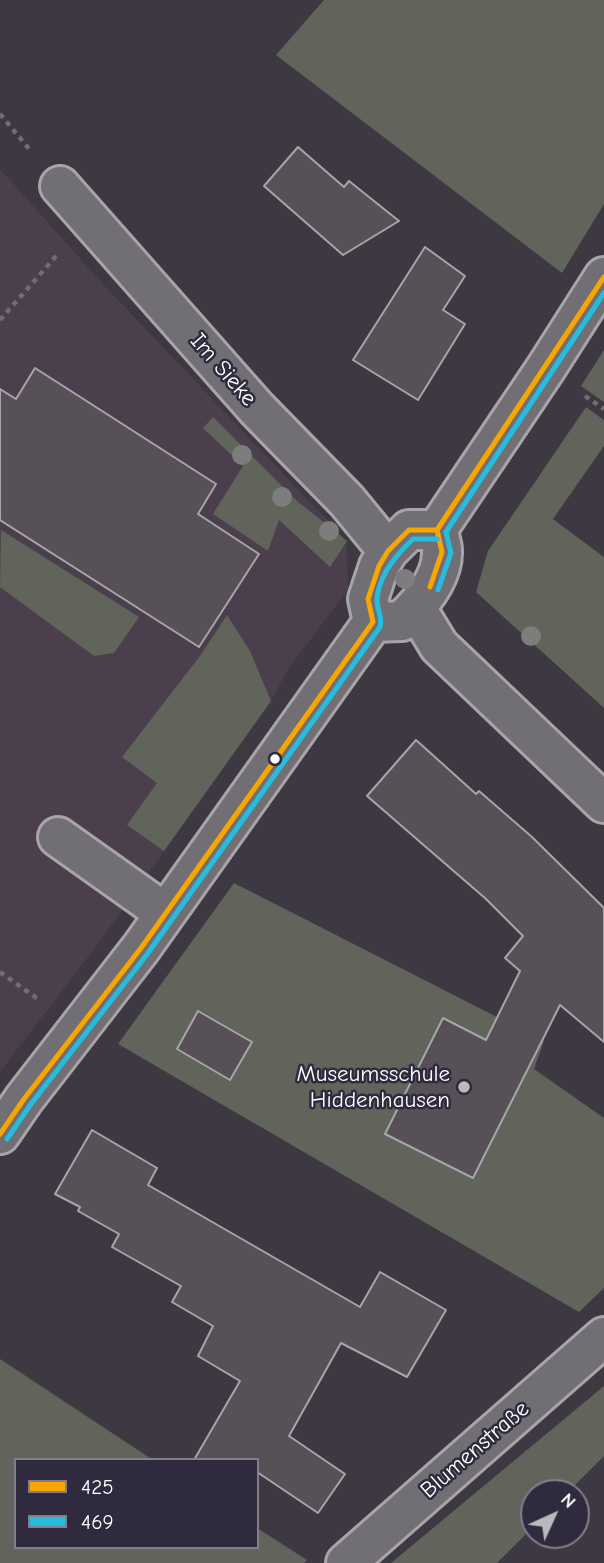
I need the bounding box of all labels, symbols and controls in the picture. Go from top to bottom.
street label: Im Sieke [184,328,262,412]
unlabelled marker [268,752,282,766]
place label: Museumsschule Hiddenhausen [296,1060,450,1114]
marker: Museumsschule Hiddenhausen [456,1079,472,1095]
street label: Blumenstraße [415,1395,535,1505]
legend [14,1458,259,1549]
text: 425 [81,1475,114,1499]
north arrow [520,1479,590,1549]
text: N [556,1488,581,1513]
text: 469 [81,1510,114,1534]

